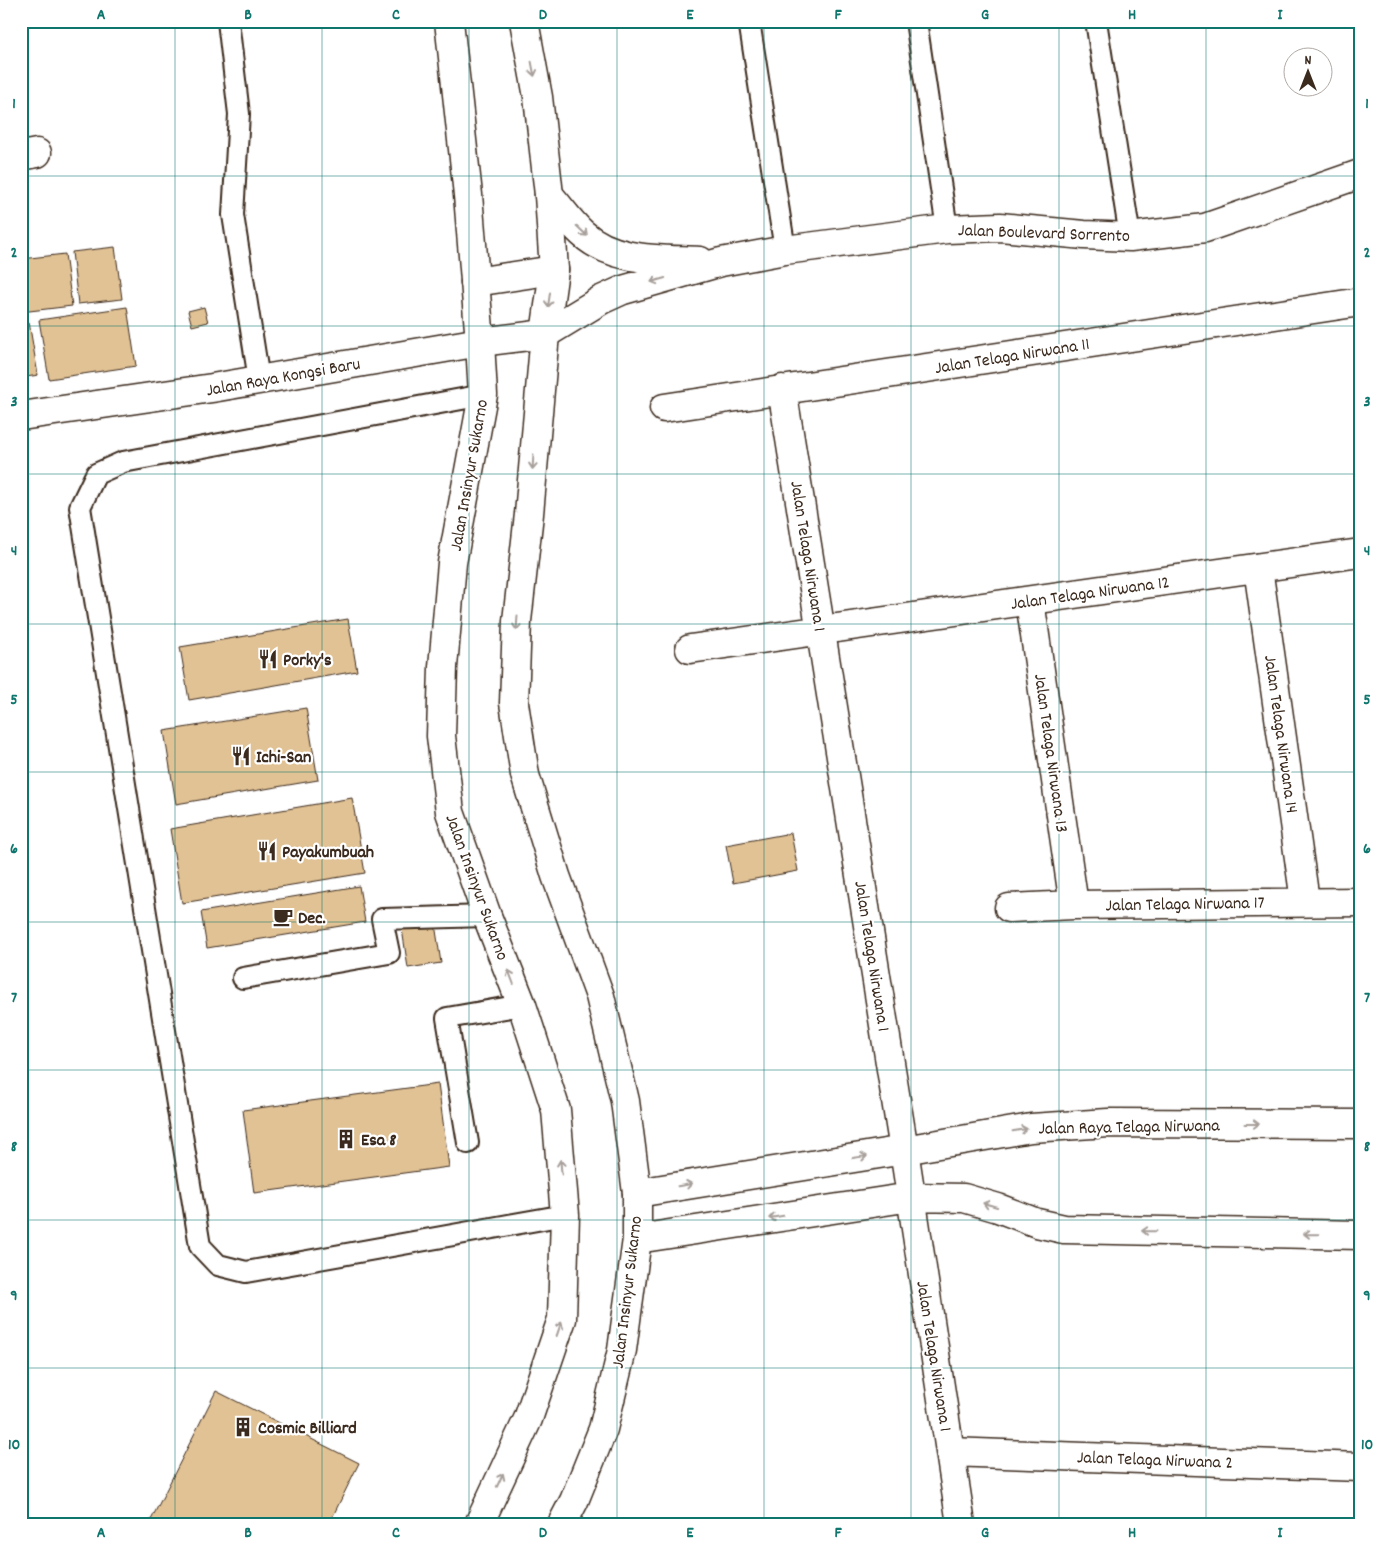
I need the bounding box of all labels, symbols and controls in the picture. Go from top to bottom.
text: A [97,4,106,27]
text: B [244,4,252,27]
text: C [392,4,400,27]
text: D [539,4,548,27]
text: E [686,4,694,27]
text: F [834,4,842,27]
text: G [981,4,989,27]
text: H [1128,4,1136,27]
text: I [1278,4,1284,27]
north arrow [1284,48,1334,98]
text: N [1305,51,1312,71]
one-way arrow [529,61,538,77]
text: 1 [12,93,16,116]
text: 1 [1365,93,1369,116]
street label: Jalan Boulevard Sorrento [958,219,1130,250]
one-way arrow [575,225,588,237]
text: 2 [11,242,18,265]
text: 2 [1364,242,1371,265]
one-way arrow [650,276,666,286]
one-way arrow [544,292,554,308]
street label: Jalan Telaga Nirwana 11 [933,333,1091,382]
street label: Jalan Raya Kongsi Baru [204,353,362,404]
text: 3 [10,391,18,414]
text: 3 [1363,391,1371,414]
street label: Jalan Insinyur Sukarno [445,398,496,553]
one-way arrow [528,454,538,470]
street label: Jalan Telaga Nirwana 1 [782,479,831,633]
text: 4 [11,540,17,563]
text: 4 [1364,540,1370,563]
street label: Jalan Telaga Nirwana 12 [1009,571,1171,618]
one-way arrow [513,615,522,631]
restaurant icon: Porky's [257,648,279,670]
place label: Porky's [283,649,332,674]
street label: Jalan Telaga Nirwana 14 [1256,654,1303,815]
street label: Jalan Telaga Nirwana 13 [1026,672,1073,834]
text: 5 [10,689,18,712]
text: 5 [1363,689,1371,712]
restaurant icon: Ichi-San [230,745,252,767]
place label: Ichi-San [256,746,311,771]
street label: Jalan Insinyur Sukarno [438,811,514,964]
text: 6 [10,838,18,861]
text: 6 [1363,838,1371,861]
restaurant icon: Payakumbuah [256,840,278,862]
place label: Payakumbuah [282,841,374,866]
street label: Jalan Telaga Nirwana 1 [846,879,895,1033]
street label: Jalan Telaga Nirwana 17 [1105,892,1265,919]
cafe icon: Dec. [272,906,294,928]
place label: Dec. [298,907,325,932]
one-way arrow [506,970,515,985]
text: 7 [11,987,17,1010]
text: 7 [1364,987,1370,1010]
street label: Jalan Raya Telaga Nirwana [1038,1114,1220,1143]
one-way arrow [1244,1119,1260,1129]
one-way arrow [1011,1124,1027,1134]
building icon: Esa 8 [335,1128,357,1150]
place label: Esa 8 [361,1129,397,1154]
text: 8 [11,1136,18,1159]
text: 8 [1364,1136,1371,1159]
one-way arrow [851,1151,867,1161]
one-way arrow [556,1159,566,1175]
one-way arrow [676,1179,692,1189]
one-way arrow [982,1200,998,1210]
one-way arrow [768,1212,784,1222]
street label: Jalan Insinyur Sukarno [607,1215,650,1370]
one-way arrow [1141,1226,1157,1235]
one-way arrow [1303,1229,1320,1239]
street label: Jalan Telaga Nirwana 1 [908,1279,957,1433]
text: 9 [10,1285,18,1308]
text: 9 [1363,1285,1371,1308]
one-way arrow [554,1321,564,1337]
building icon: Cosmic Billiard [232,1416,254,1438]
place label: Cosmic Billiard [258,1417,357,1442]
text: 10 [8,1434,20,1457]
text: 10 [1361,1434,1373,1457]
street label: Jalan Telaga Nirwana 2 [1076,1446,1233,1477]
one-way arrow [495,1473,505,1488]
text: A [97,1522,106,1545]
text: B [244,1522,252,1545]
text: C [392,1522,400,1545]
text: D [539,1522,548,1545]
text: E [686,1522,694,1545]
text: F [834,1522,842,1545]
text: G [981,1522,989,1545]
text: H [1128,1522,1136,1545]
text: I [1278,1522,1284,1545]

